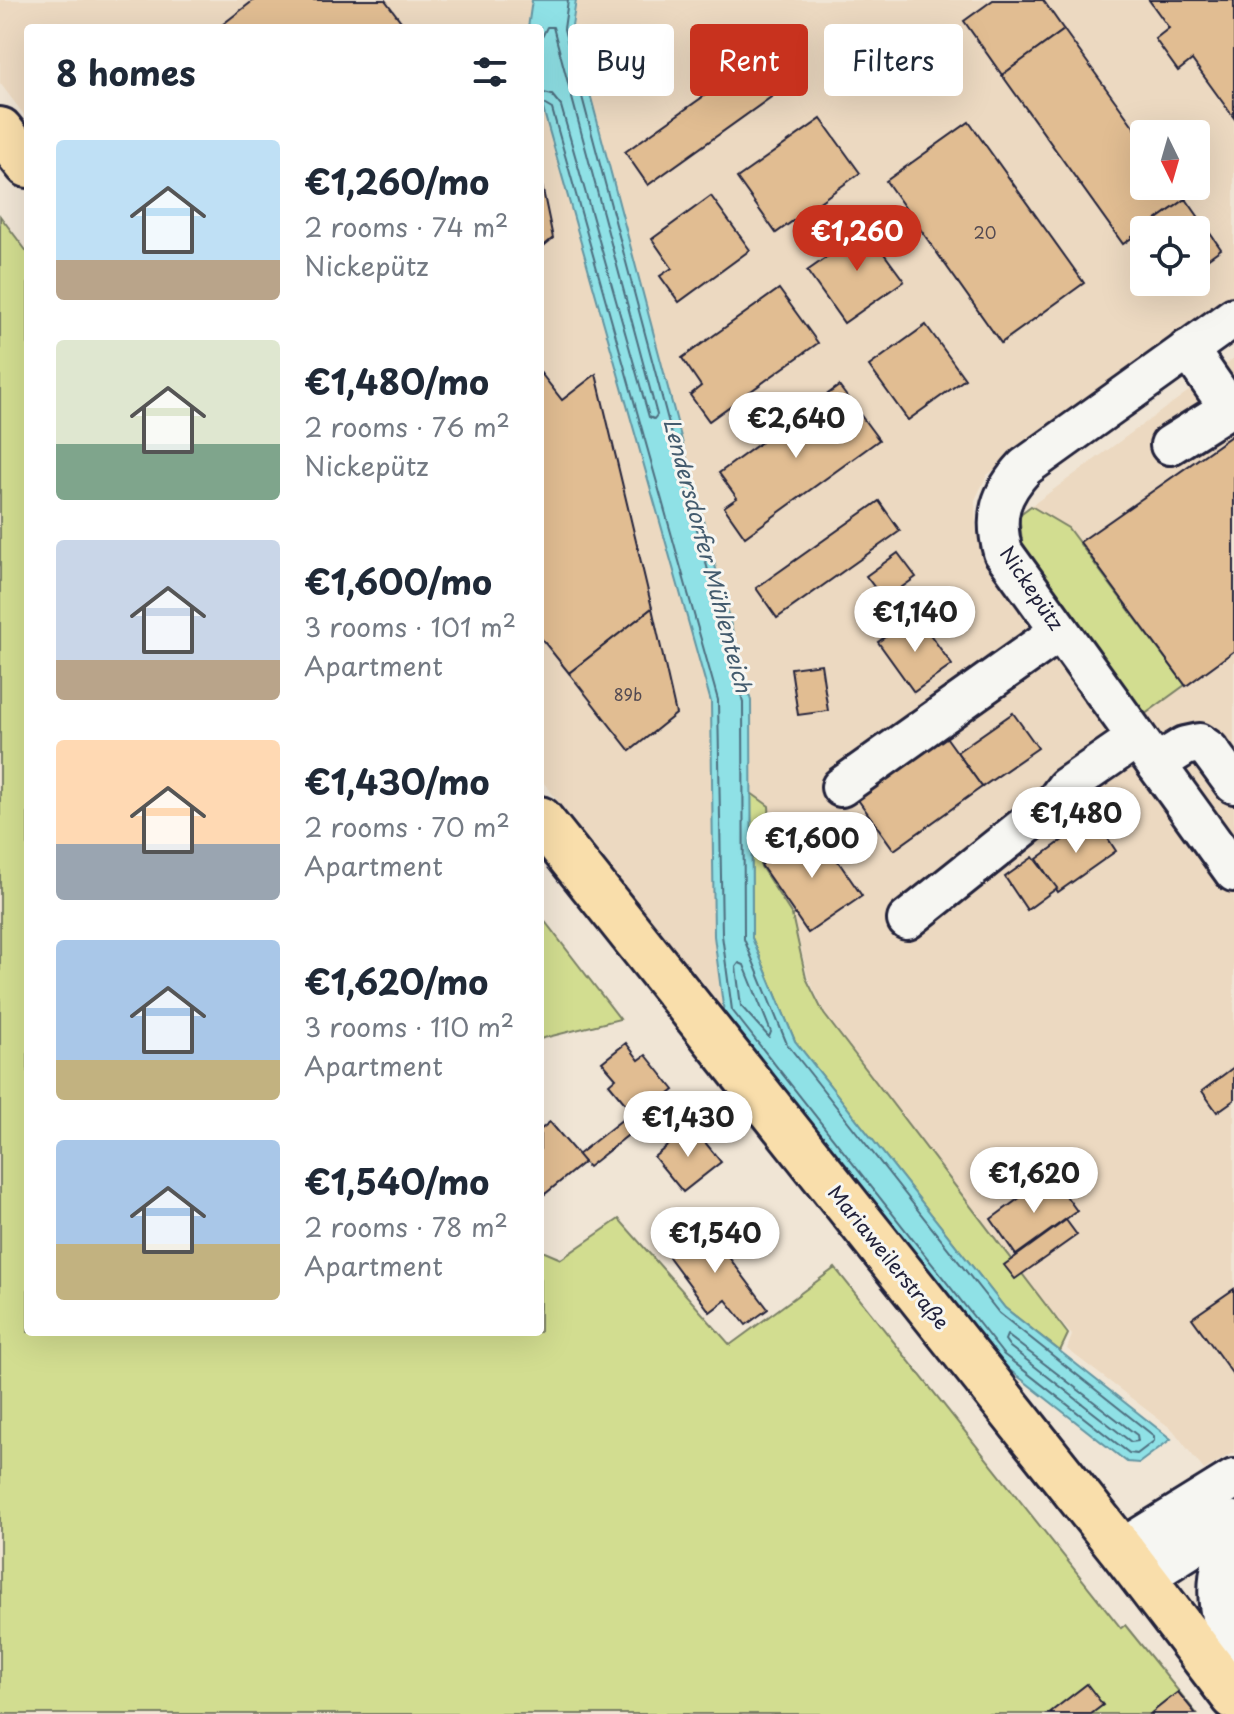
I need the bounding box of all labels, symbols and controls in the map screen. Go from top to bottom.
chip: Buy [568,24,674,96]
chip: Rent [690,24,808,96]
chip: Filters [824,24,963,96]
text: 8 homes [56,46,196,98]
icon: filters [468,50,512,94]
north arrow [1130,120,1210,200]
map controls [1130,120,1210,296]
text: €1,260/mo [304,155,489,207]
icon: home [120,172,216,268]
pin: €1,260 [792,205,922,273]
text: 2 rooms · 74 m² [304,207,508,246]
text: €1,260 [811,211,903,250]
button: locate [1130,216,1210,296]
house number: 20 [974,220,996,244]
text: Nickepütz [304,246,429,285]
text: €1,480/mo [304,355,489,407]
icon: home [120,372,216,468]
pin: €2,640 [731,392,861,460]
text: €2,640 [747,398,845,437]
text: 2 rooms · 76 m² [304,407,510,446]
water label: Lendersdorfer Mühlenteich [656,414,762,697]
text: Nickepütz [304,446,429,485]
street label: Nickepütz [993,540,1071,636]
text: €1,600/mo [304,555,492,607]
icon: home [120,572,216,668]
pin: €1,140 [850,586,980,654]
text: €1,140 [872,592,958,631]
text: 3 rooms · 101 m² [304,607,516,646]
text: Apartment [304,646,443,685]
house number: 89b [614,682,642,706]
text: €1,430/mo [304,755,490,807]
icon: home [120,772,216,868]
pin: €1,480 [1011,787,1141,855]
text: €1,480 [1030,793,1122,832]
text: 2 rooms · 70 m² [304,807,510,846]
pin: €1,600 [747,812,877,880]
text: €1,600 [764,818,860,857]
text: Apartment [304,846,443,885]
text: €1,620/mo [304,955,488,1007]
icon: home [120,972,216,1068]
text: 3 rooms · 110 m² [304,1007,514,1046]
text: Apartment [304,1046,443,1085]
pin: €1,430 [623,1091,753,1159]
text: €1,430 [641,1097,735,1136]
pin: €1,620 [969,1147,1099,1215]
text: €1,620 [988,1153,1080,1192]
text: €1,540/mo [304,1155,489,1207]
icon: home [120,1172,216,1268]
street label: Mariaweilerstraße [821,1178,957,1336]
text: 2 rooms · 78 m² [304,1207,508,1246]
pin: €1,540 [650,1207,780,1275]
text: €1,540 [669,1213,761,1252]
text: Apartment [304,1246,443,1285]

